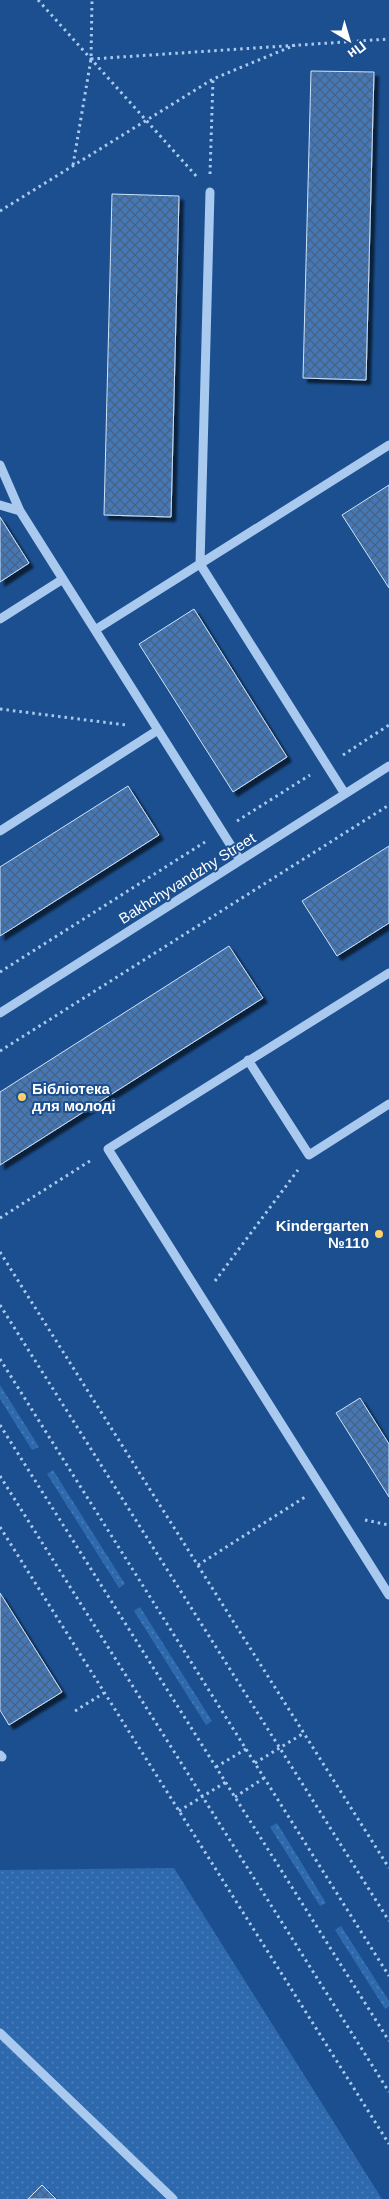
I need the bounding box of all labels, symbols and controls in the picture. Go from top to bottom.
north arrow [324,15,374,65]
text: Пн [345,38,369,62]
street label: Bakhchyvandzhy Street [116,829,259,927]
place label: Бібліотека для молоді [32,1080,116,1114]
marker: Бібліотека для молоді [16,1091,28,1103]
place label: Kindergarten №110 [276,1217,369,1251]
marker: Kindergarten №110 [373,1228,385,1240]

